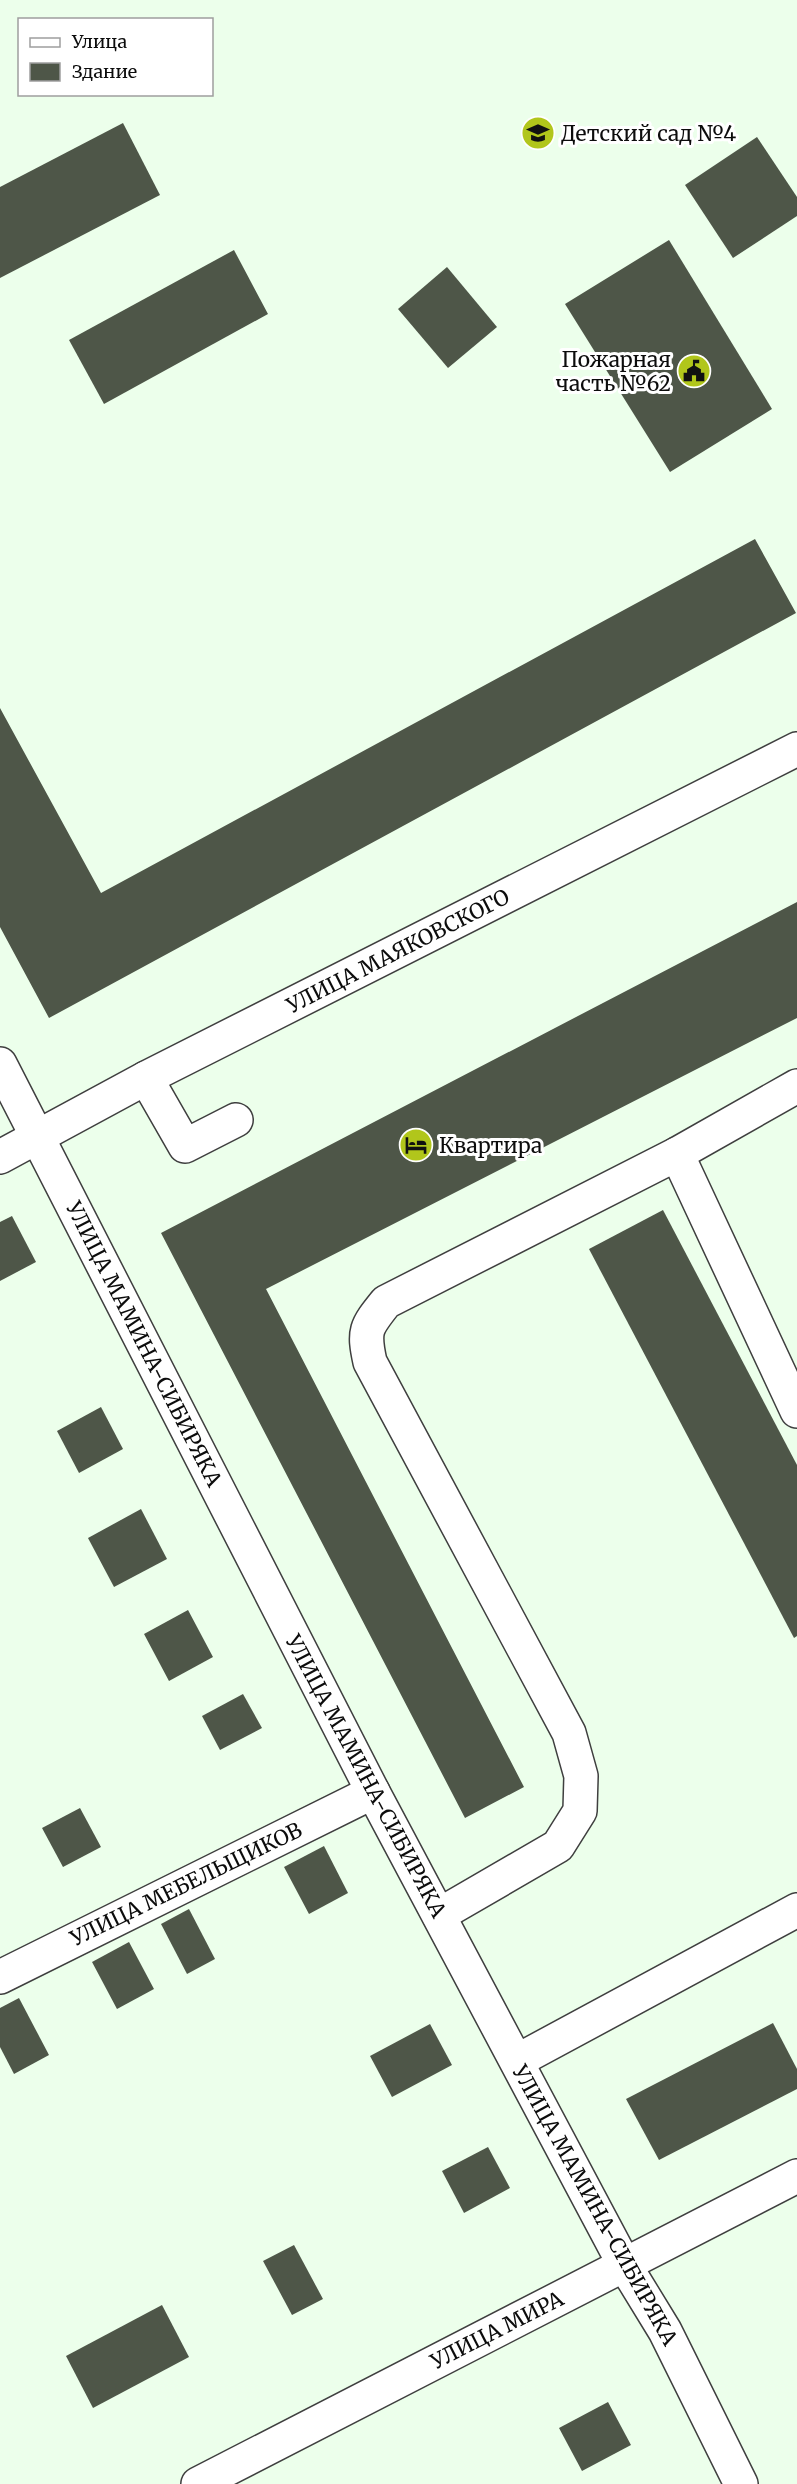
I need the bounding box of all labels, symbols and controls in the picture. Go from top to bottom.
legend [18,18,213,96]
text: Улица [71,30,127,53]
text: Здание [72,60,137,83]
school or university icon: Детский сад №4 [520,115,556,151]
place label: Детский сад №4 [561,120,736,147]
place label: Пожарная часть №62 [556,346,671,397]
public building icon: Пожарная часть №62 [676,353,712,389]
street label: УЛИЦА МАЯКОВСКОГО [281,883,514,1020]
hotel icon: Квартира [398,1127,434,1163]
place label: Квартира [439,1132,542,1159]
street label: УЛИЦА МАМИНА-СИБИРЯКА [60,1196,228,1491]
street label: УЛИЦА МАМИНА-СИБИРЯКА [279,1629,452,1922]
street label: УЛИЦА МЕБЕЛЬЩИКОВ [65,1816,306,1952]
street label: УЛИЦА МАМИНА-СИБИРЯКА [506,2059,684,2350]
street label: УЛИЦА МИРА [425,2285,568,2375]

